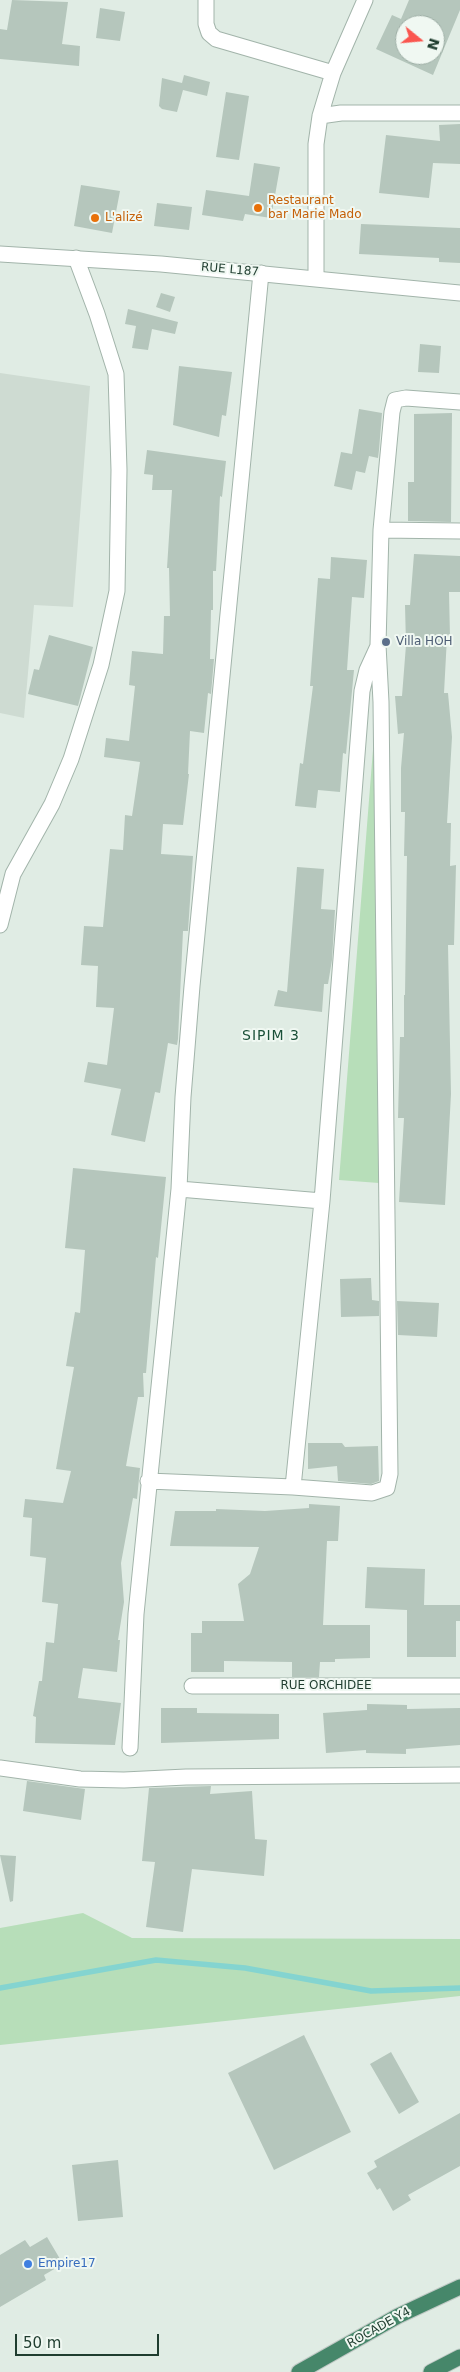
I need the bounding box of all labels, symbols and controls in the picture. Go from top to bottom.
north arrow [395,15,445,65]
text: N [424,36,443,52]
place label: Restaurant bar Marie Mado [268,194,362,222]
marker: Restaurant bar Marie Mado [252,202,264,214]
place label: L'alizé [105,211,143,225]
marker: L'alizé [89,212,101,224]
street label: RUE L187 [200,260,260,280]
place label: Villa HOH [396,635,453,649]
marker: Villa HOH [380,636,392,648]
district label: SIPIM 3 [241,1028,301,1044]
street label: RUE ORCHIDEE [280,1679,372,1693]
place label: Empire17 [38,2257,96,2271]
marker: Empire17 [22,2258,34,2270]
street label: ROCADE Y4 [345,2305,413,2351]
scale bar [18,2324,161,2356]
text: 50 m [23,2334,61,2352]

